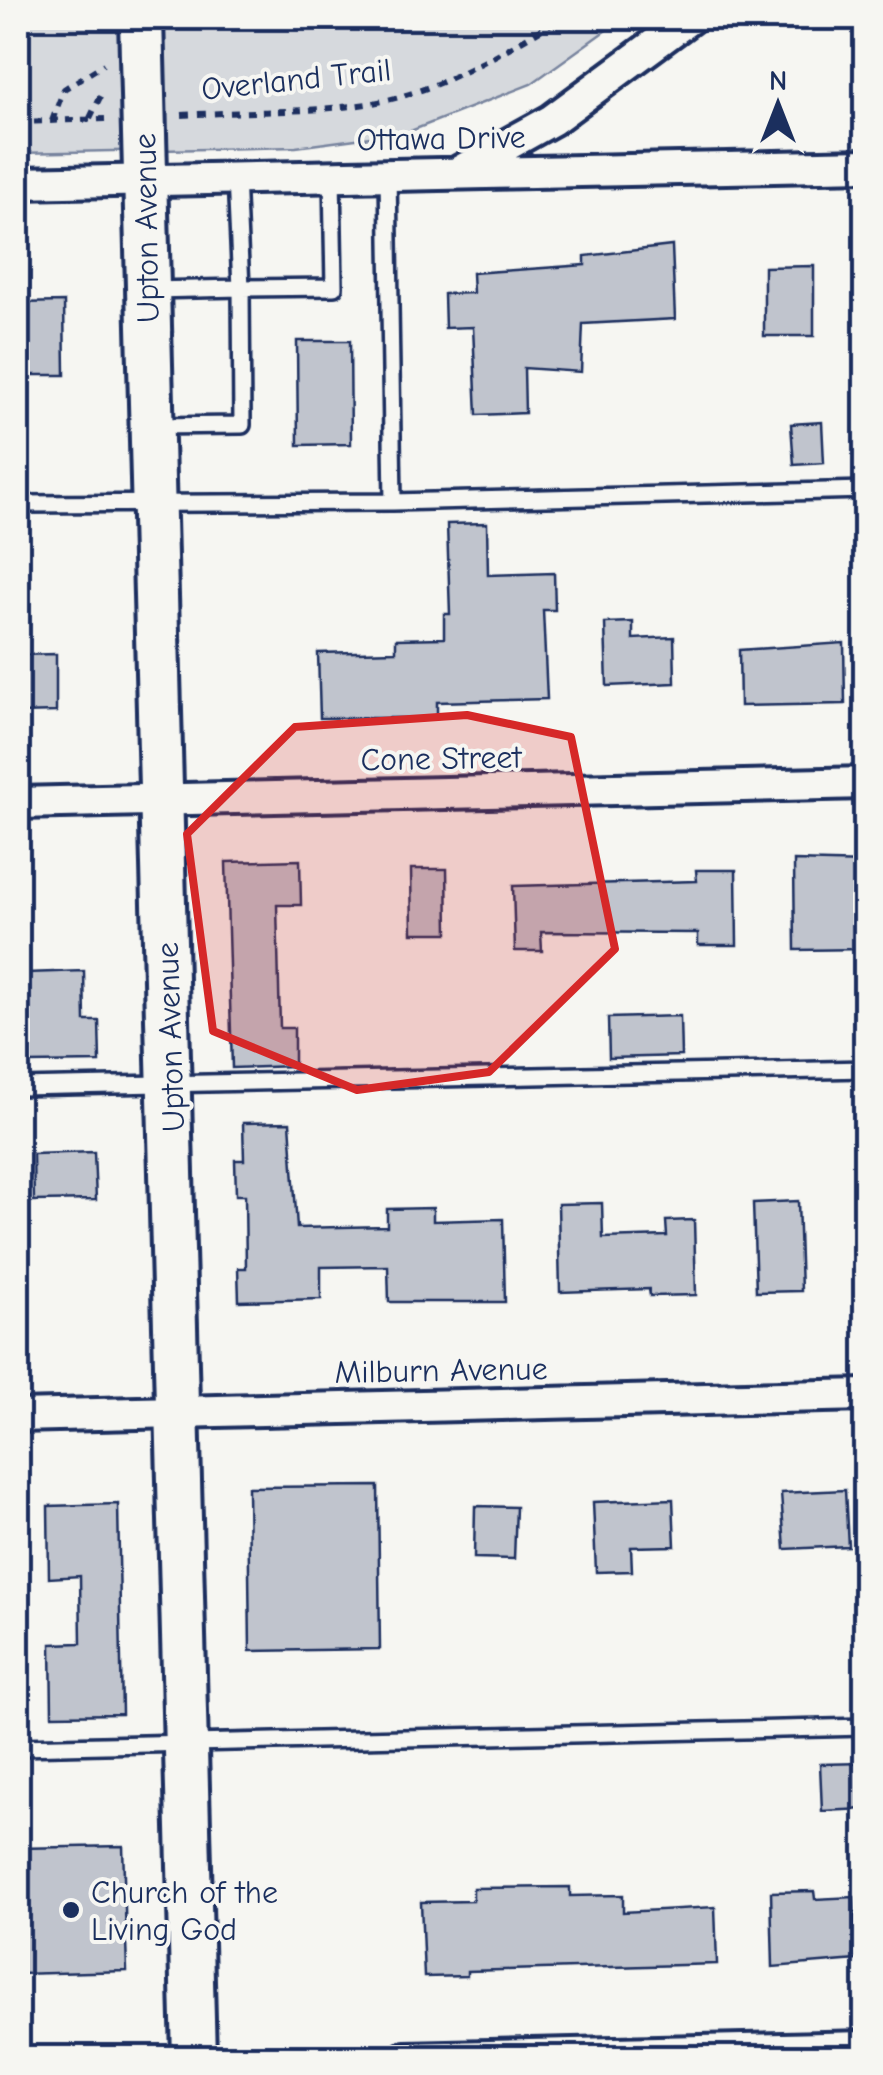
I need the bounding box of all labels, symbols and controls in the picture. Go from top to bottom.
street label: Overland Trail [199,51,393,108]
north arrow [728,55,828,155]
text: N [769,65,787,97]
street label: Ottawa Drive [356,119,526,158]
street label: Upton Avenue [126,133,167,323]
street label: Cone Street [360,739,523,778]
street label: Upton Avenue [149,941,192,1132]
street label: Milburn Avenue [334,1350,548,1391]
place label: Church of the Living God [91,1874,278,1948]
marker: Church of the Living God [60,1899,82,1921]

